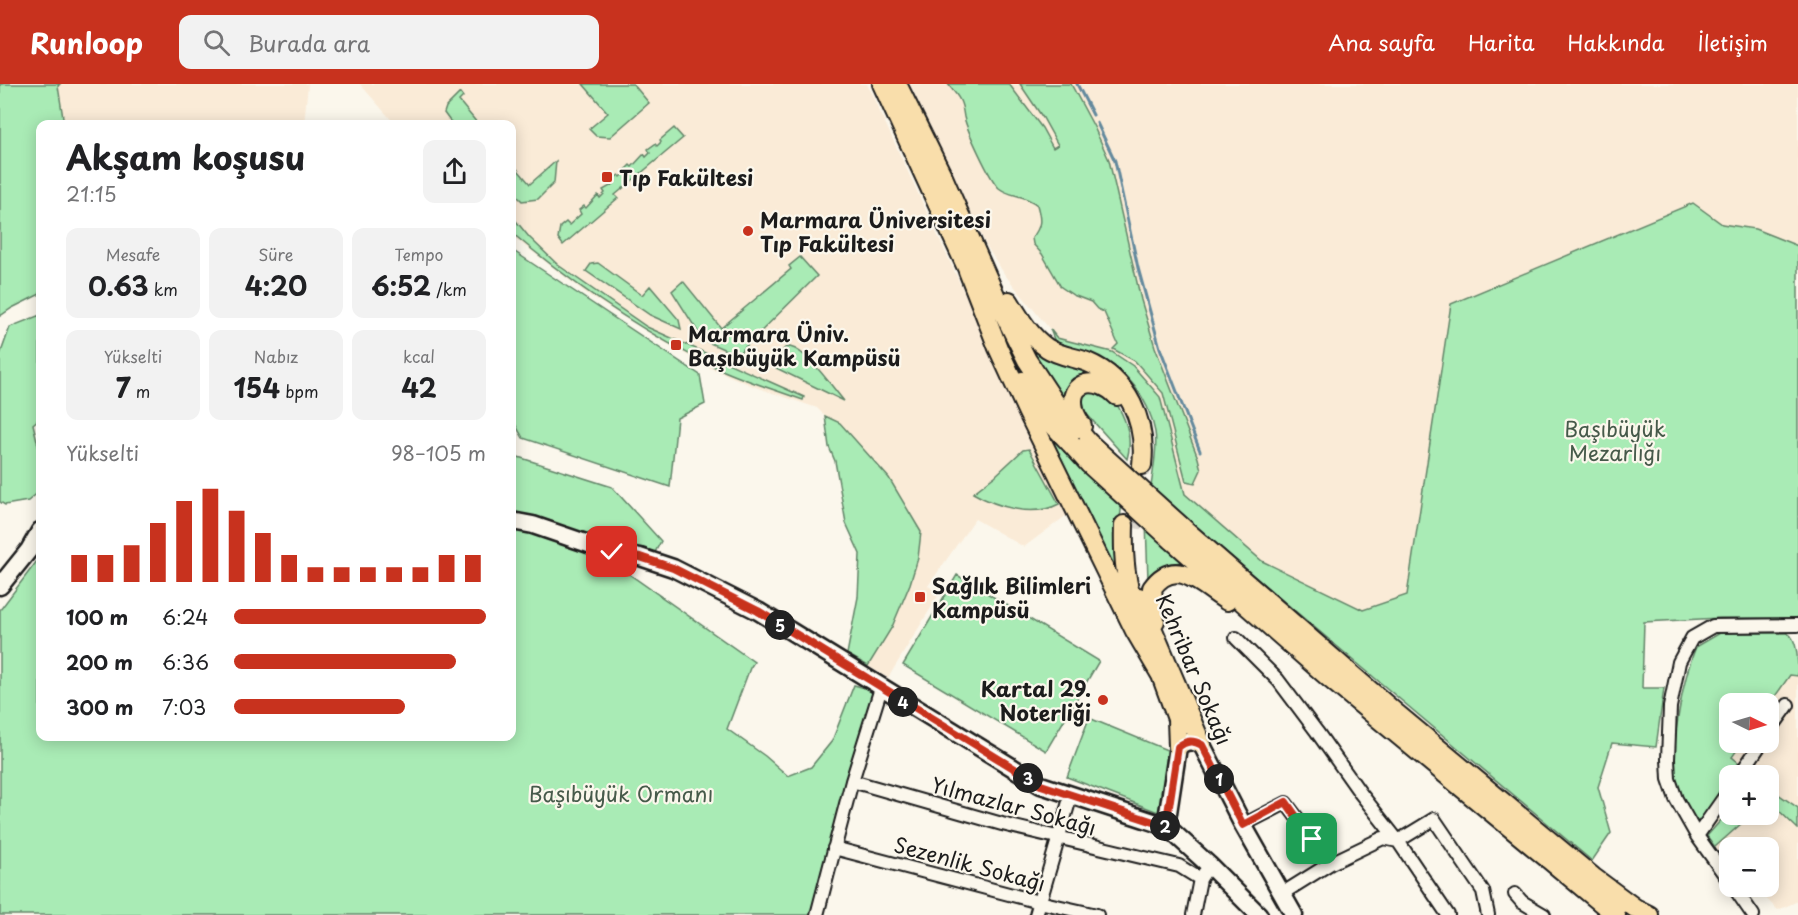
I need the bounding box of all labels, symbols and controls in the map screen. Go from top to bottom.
search box [179,15,599,69]
text: Runloop [30,21,143,64]
icon: search [200,26,233,59]
text: Burada ara [248,26,370,59]
text: Ana sayfa [1328,26,1435,58]
text: Harita [1468,26,1535,58]
text: Hakkında [1568,26,1664,58]
text: İletişim [1697,26,1768,58]
text: Akşam koşusu [66,131,305,181]
button: share [423,140,486,203]
place label: Tıp Fakültesi [619,161,753,193]
marker: Tıp Fakültesi [600,170,614,184]
text: 21:15 [66,179,117,209]
place label: Marmara Üniversitesi Tıp Fakültesi [760,203,991,259]
marker: Marmara Üniversitesi Tıp Fakültesi [741,224,755,238]
text: Mesafe [106,242,160,266]
text: Süre [258,242,294,266]
text: Tempo [395,242,443,266]
text: 0.63 [88,266,149,305]
text: 4:20 [245,266,307,305]
text: 6:52 [371,266,431,305]
text: km [149,277,178,301]
text: /km [431,277,467,301]
place label: Marmara Üniv. Başıbüyük Kampüsü [688,317,901,373]
marker: Marmara Üniv. Başıbüyük Kampüsü [669,338,683,352]
text: Yükselti [104,344,162,368]
text: Nabız [254,344,298,368]
text: kcal [403,344,435,368]
text: 7 [116,368,131,407]
text: 154 [233,368,280,407]
text: 42 [401,368,437,407]
text: m [131,379,150,403]
text: bpm [280,379,319,403]
park label: Başıbüyük Mezarlığı [1564,412,1666,468]
text: Yükselti [66,438,139,468]
text: 98–105 m [391,438,486,468]
pin [586,526,637,577]
icon: check [595,535,628,568]
place label: Sağlık Bilimleri Kampüsü [932,569,1091,625]
street label: Kehribar Sokağı [1149,589,1241,749]
marker: Sağlık Bilimleri Kampüsü [913,590,927,604]
text: 100 m [66,602,128,632]
text: 6:24 [162,602,209,632]
pin: 5 [765,610,795,640]
text: 5 [775,613,785,637]
text: 200 m [66,647,133,677]
text: 6:36 [162,647,209,677]
place label: Kartal 29. Noterliği [981,672,1091,728]
pin: 4 [888,687,918,717]
text: 4 [898,690,908,714]
text: 300 m [66,692,134,722]
text: 7:03 [162,692,206,722]
marker: Kartal 29. Noterliği [1096,693,1110,707]
north arrow [1719,693,1779,753]
map controls [1719,693,1779,897]
pin: 3 [1013,763,1043,793]
pin: 1 [1204,764,1234,794]
button: + [1719,765,1779,825]
text: 3 [1023,766,1033,790]
text: 1 [1215,767,1223,791]
street label: Yılmazlar Sokağı [928,768,1100,842]
park label: Başıbüyük Ormanı [529,777,713,809]
pin: 2 [1150,811,1180,841]
pin [1286,813,1337,864]
text: 2 [1159,814,1171,838]
icon: arrive [1295,822,1328,855]
street label: Sezenlik Sokağı [891,827,1049,899]
button: − [1719,837,1779,897]

